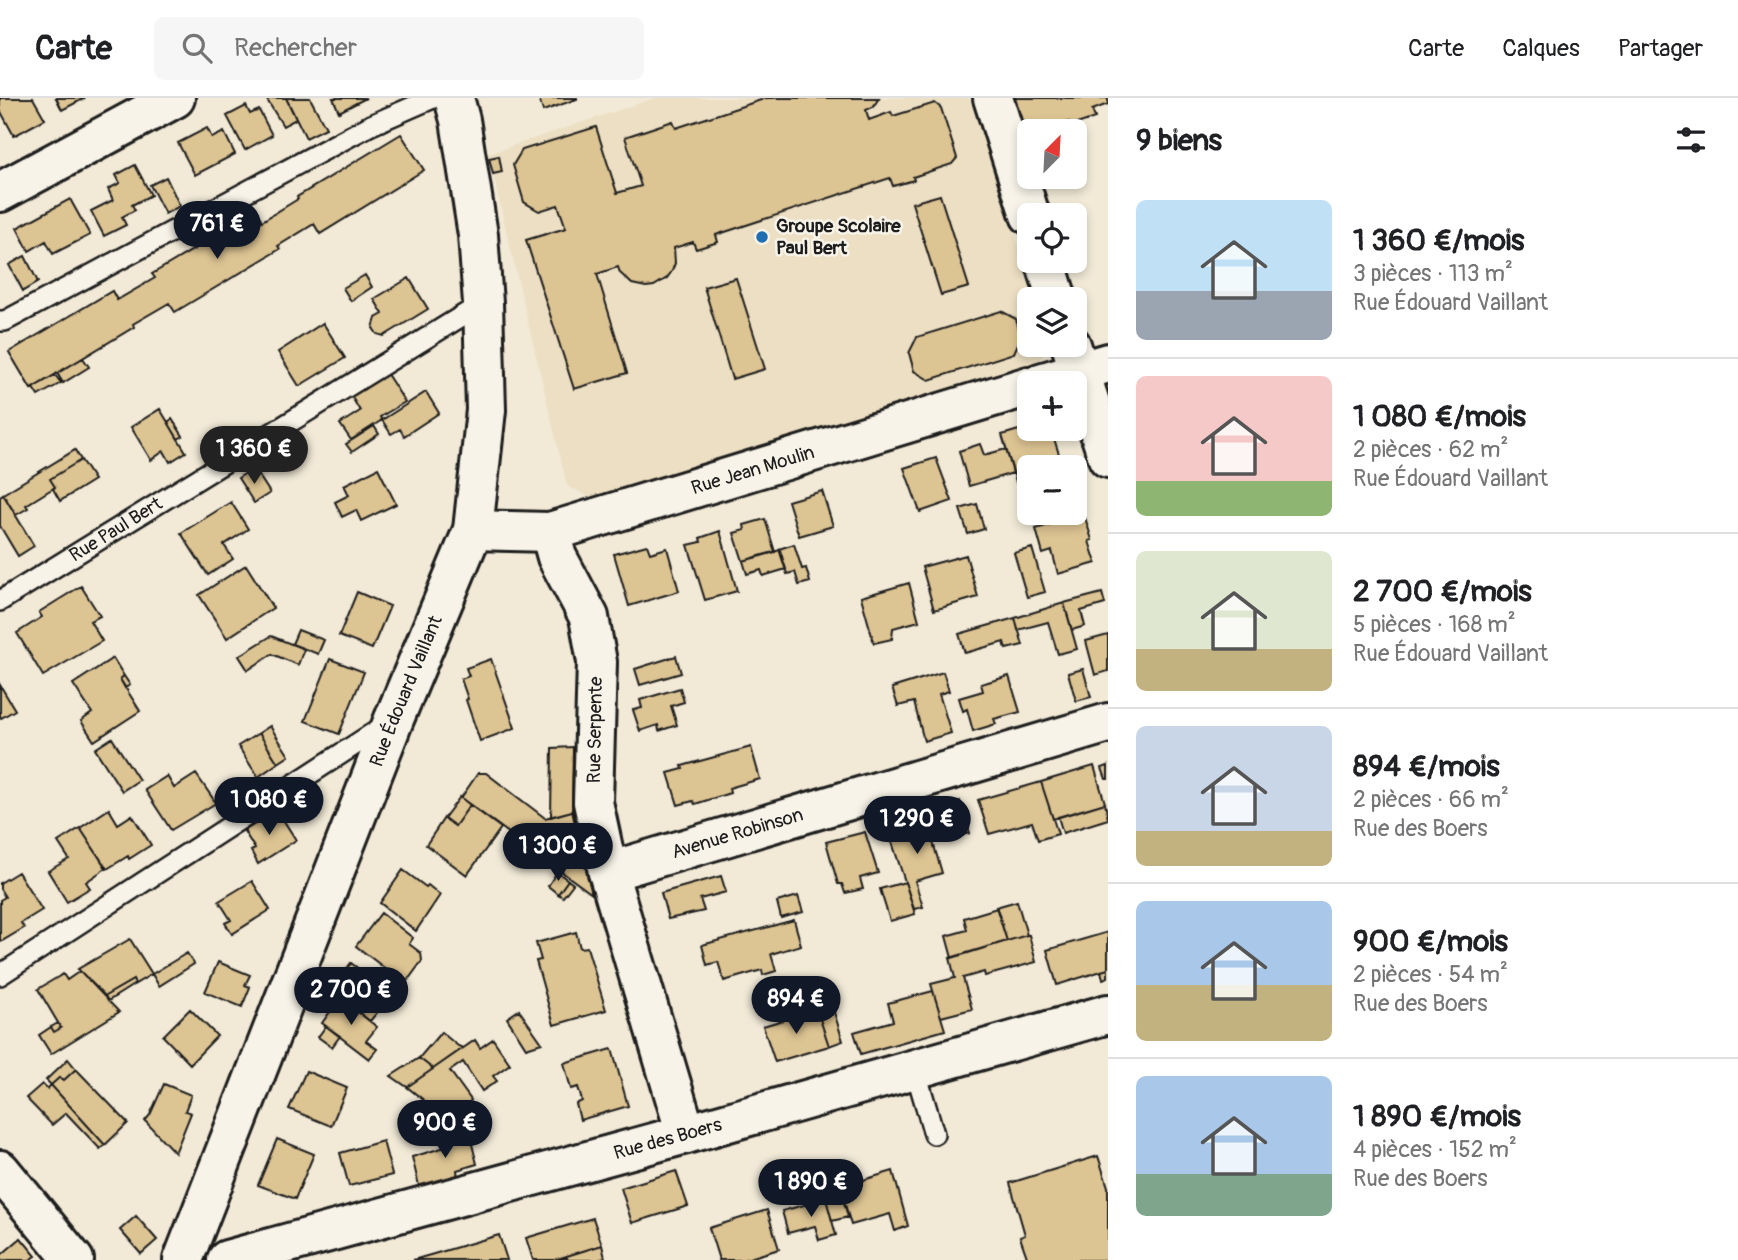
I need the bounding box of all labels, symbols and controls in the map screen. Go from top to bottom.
search box [154,17,644,80]
text: Carte [35,28,112,69]
icon: search [178,29,216,67]
text: Rechercher [234,32,357,64]
text: Carte [1408,34,1464,63]
text: Calques [1502,34,1580,63]
text: Partager [1618,34,1703,63]
north arrow [1017,119,1087,189]
map controls [1017,119,1087,525]
icon: filters [1672,121,1710,159]
text: 9 biens [1136,122,1222,159]
pin: 761 € [168,202,266,261]
button: locate [1017,203,1087,273]
text: 761 € [190,209,244,238]
place label: Groupe Scolaire Paul Bert [776,214,901,260]
text: 1 360 €/mois [1353,222,1525,259]
icon: home [1192,228,1276,312]
marker: Groupe Scolaire Paul Bert [754,229,770,245]
text: 3 pièces · 113 m² [1353,259,1513,288]
button: layers [1017,287,1087,357]
text: Rue Édouard Vaillant [1353,288,1548,317]
button: + [1017,371,1087,441]
text: 1 080 €/mois [1353,398,1526,435]
icon: home [1192,404,1276,488]
pin: 1 360 € [189,426,319,486]
text: 1 360 € [216,434,292,463]
text: 2 pièces · 62 m² [1353,435,1508,464]
street label: Rue Jean Moulin [688,440,817,500]
button: − [1017,455,1087,525]
text: Rue Édouard Vaillant [1353,464,1548,493]
street label: Rue Paul Bert [65,492,167,567]
text: 2 700 €/mois [1353,573,1532,610]
icon: home [1192,579,1276,663]
text: 5 pièces · 168 m² [1353,610,1516,639]
street label: Rue Édouard Vaillant [365,612,448,770]
text: Rue Édouard Vaillant [1353,639,1548,668]
street label: Rue Serpente [582,676,608,784]
text: 894 €/mois [1353,748,1500,785]
icon: home [1192,754,1276,838]
pin: 1 080 € [204,778,334,837]
text: 1 080 € [230,785,308,814]
text: 2 pièces · 66 m² [1353,785,1509,814]
pin: 1 290 € [852,796,982,856]
street label: Avenue Robinson [669,803,806,864]
text: 1 290 € [880,804,954,833]
text: Rue des Boers [1353,814,1488,843]
pin: 1 300 € [493,824,623,883]
text: 1 300 € [519,831,597,860]
text: 900 €/mois [1353,923,1508,960]
icon: home [1192,929,1276,1013]
text: 2 pièces · 54 m² [1353,960,1508,989]
pin: 2 700 € [286,968,416,1027]
text: 2 700 € [310,975,392,1004]
pin: 894 € [747,976,845,1036]
text: 894 € [768,984,824,1013]
text: Rue des Boers [1353,989,1488,1018]
text: 1 890 €/mois [1353,1098,1521,1135]
pin: 900 € [396,1100,494,1160]
icon: home [1192,1104,1276,1188]
text: 900 € [413,1108,477,1137]
street label: Rue des Boers [611,1112,725,1165]
text: 4 pièces · 152 m² [1353,1135,1517,1164]
pin: 1 890 € [746,1160,876,1219]
text: Rue des Boers [1353,1164,1488,1193]
text: 1 890 € [774,1167,848,1196]

